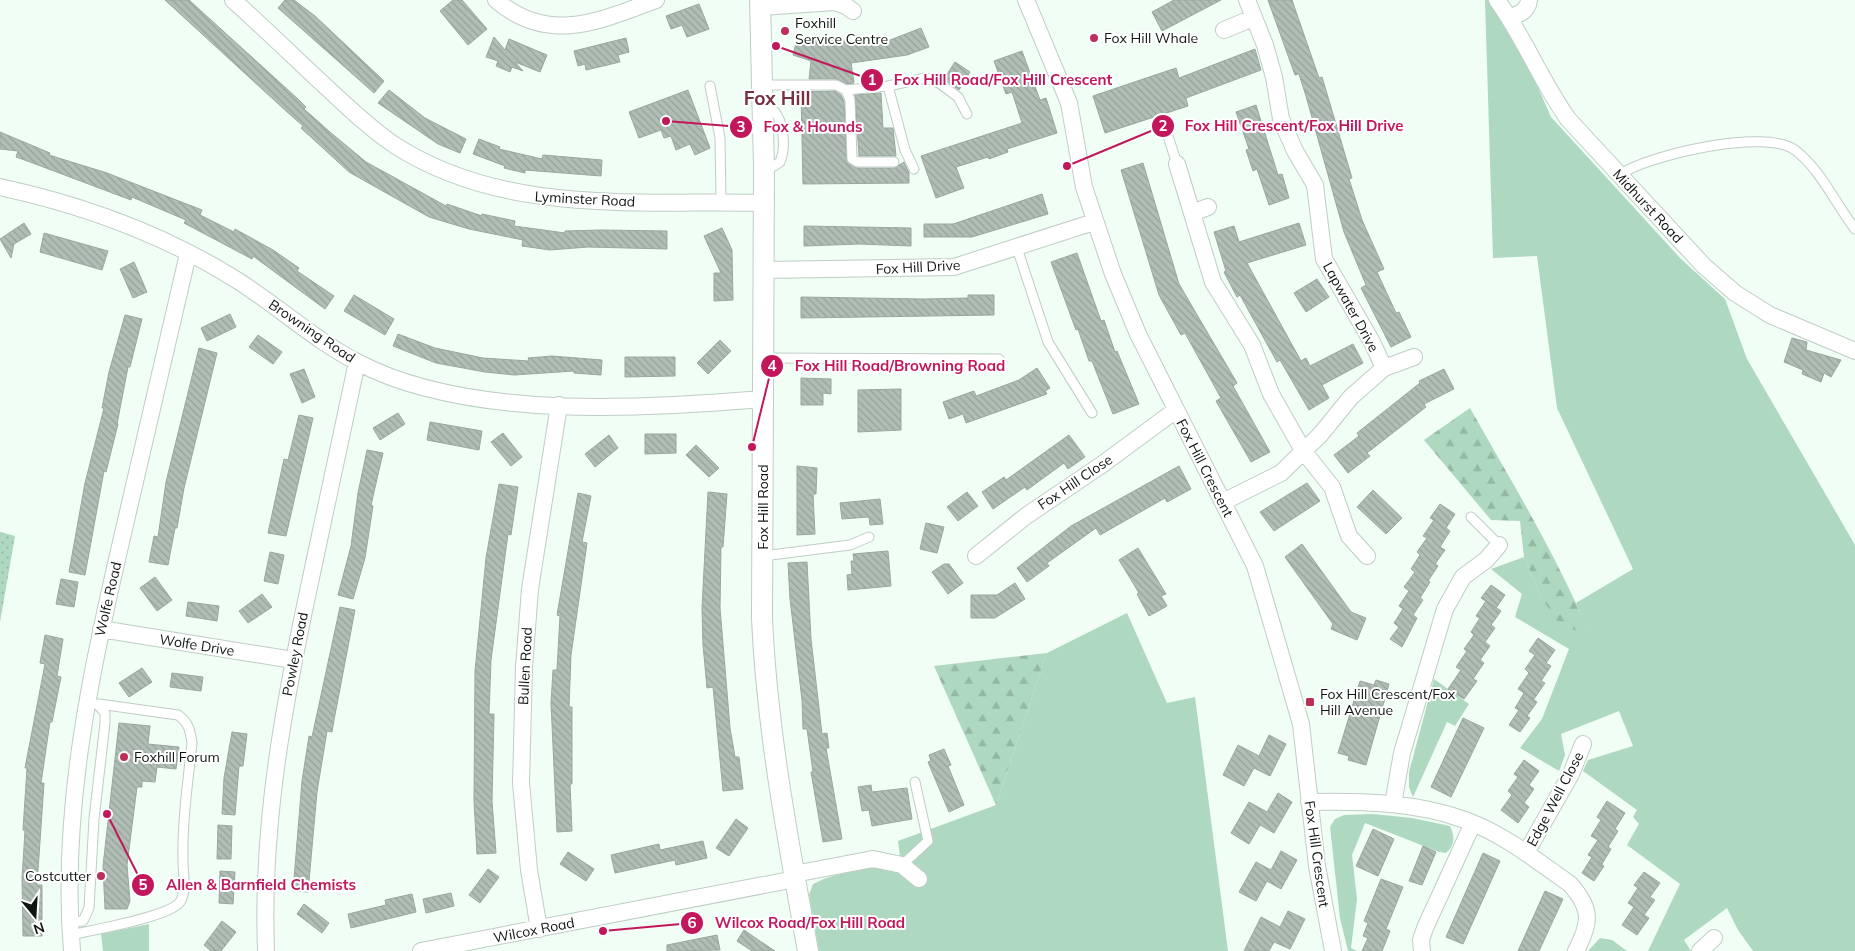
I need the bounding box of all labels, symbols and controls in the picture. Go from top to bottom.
place label: Foxhill Service Centre [795,14,888,48]
marker: Foxhill Service Centre [779,25,791,37]
place label: Fox Hill Whale [1104,29,1198,47]
marker: Fox Hill Whale [1088,32,1100,44]
callout: Fox Hill Road/Fox Hill Crescent [859,65,1123,95]
text: 1 [867,70,877,89]
text: Fox Hill Road/Fox Hill Crescent [894,70,1112,89]
district label: Fox Hill [744,86,810,110]
callout: Fox Hill Crescent/Fox Hill Drive [1150,111,1414,141]
callout: Fox & Hounds [729,112,873,142]
text: 2 [1158,116,1168,135]
text: Fox Hill Crescent/Fox Hill Drive [1185,116,1403,135]
text: 3 [736,117,746,136]
text: Fox & Hounds [763,117,863,136]
street label: Midhurst Road [1609,165,1687,247]
street label: Lyminster Road [534,187,636,211]
street label: Fox Hill Drive [875,256,961,278]
street label: Lapwater Drive [1319,259,1383,355]
street label: Browning Road [265,295,359,367]
callout: Fox Hill Road/Browning Road [759,351,1015,381]
text: 4 [767,356,777,375]
text: Fox Hill Road/Browning Road [795,356,1005,375]
street label: Fox Hill Crescent [1173,416,1237,520]
street label: Fox Hill Close [1034,450,1116,514]
street label: Fox Hill Road [754,464,772,550]
street label: Wolfe Road [91,560,125,638]
street label: Powley Road [278,610,312,698]
street label: Bullen Road [514,627,536,705]
street label: Wolfe Drive [158,630,236,660]
place label: Fox Hill Crescent/Fox Hill Avenue [1320,685,1456,719]
marker: Fox Hill Crescent/Fox Hill Avenue [1304,696,1316,708]
place label: Foxhill Forum [134,748,220,766]
street label: Edge Well Close [1523,749,1587,849]
marker: Foxhill Forum [118,751,130,763]
street label: Fox Hill Crescent [1301,799,1333,909]
place label: Costcutter [25,867,92,885]
marker: Costcutter [95,870,107,882]
callout: Allen & Barnfield Chemists [131,870,366,900]
text: 5 [138,875,148,894]
text: Allen & Barnfield Chemists [166,875,356,894]
north arrow [10,891,60,941]
callout: Wilcox Road/Fox Hill Road [680,908,915,938]
street label: Wilcox Road [492,913,576,947]
text: 6 [687,913,697,932]
text: Wilcox Road/Fox Hill Road [715,913,905,932]
text: N [31,918,47,939]

